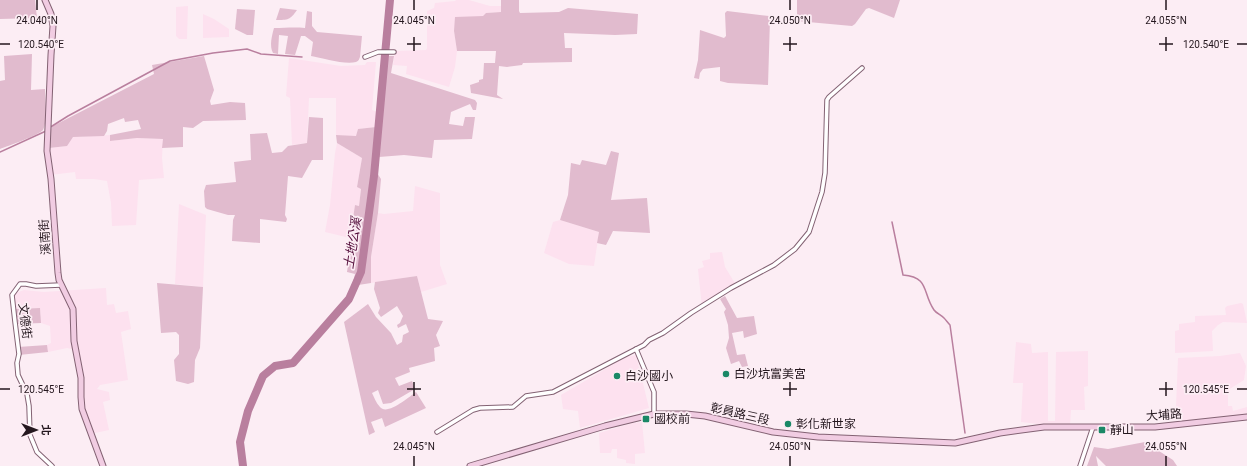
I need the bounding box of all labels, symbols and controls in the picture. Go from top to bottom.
text: 24.040°N [16,15,58,26]
text: 24.045°N [393,15,435,26]
text: 24.050°N [769,15,811,26]
text: 24.055°N [1145,15,1187,26]
text: 120.540°E [18,39,64,50]
text: 120.540°E [1183,39,1229,50]
water label: 土地公溪 [341,214,364,270]
street label: 溪南街 [37,219,53,255]
street label: 文德街 [16,302,34,340]
place label: 白沙坑富美宮 [734,367,806,381]
place label: 白沙國小 [625,369,673,383]
marker: 白沙坑富美宮 [721,369,731,379]
marker: 白沙國小 [612,371,622,381]
text: 120.545°E [18,384,64,395]
text: 120.545°E [1183,384,1229,395]
street label: 彰員路三段 [709,400,771,428]
street label: 大埔路 [1146,407,1182,423]
north arrow [16,410,56,450]
place label: 國校前 [654,412,690,426]
marker: 國校前 [641,414,651,424]
place label: 彰化新世家 [796,417,856,431]
marker: 彰化新世家 [783,419,793,429]
place label: 靜山 [1110,423,1134,437]
text: 北 [39,425,52,436]
marker: 靜山 [1097,425,1107,435]
text: 24.045°N [393,441,435,452]
text: 24.050°N [769,441,811,452]
text: 24.055°N [1145,441,1187,452]

